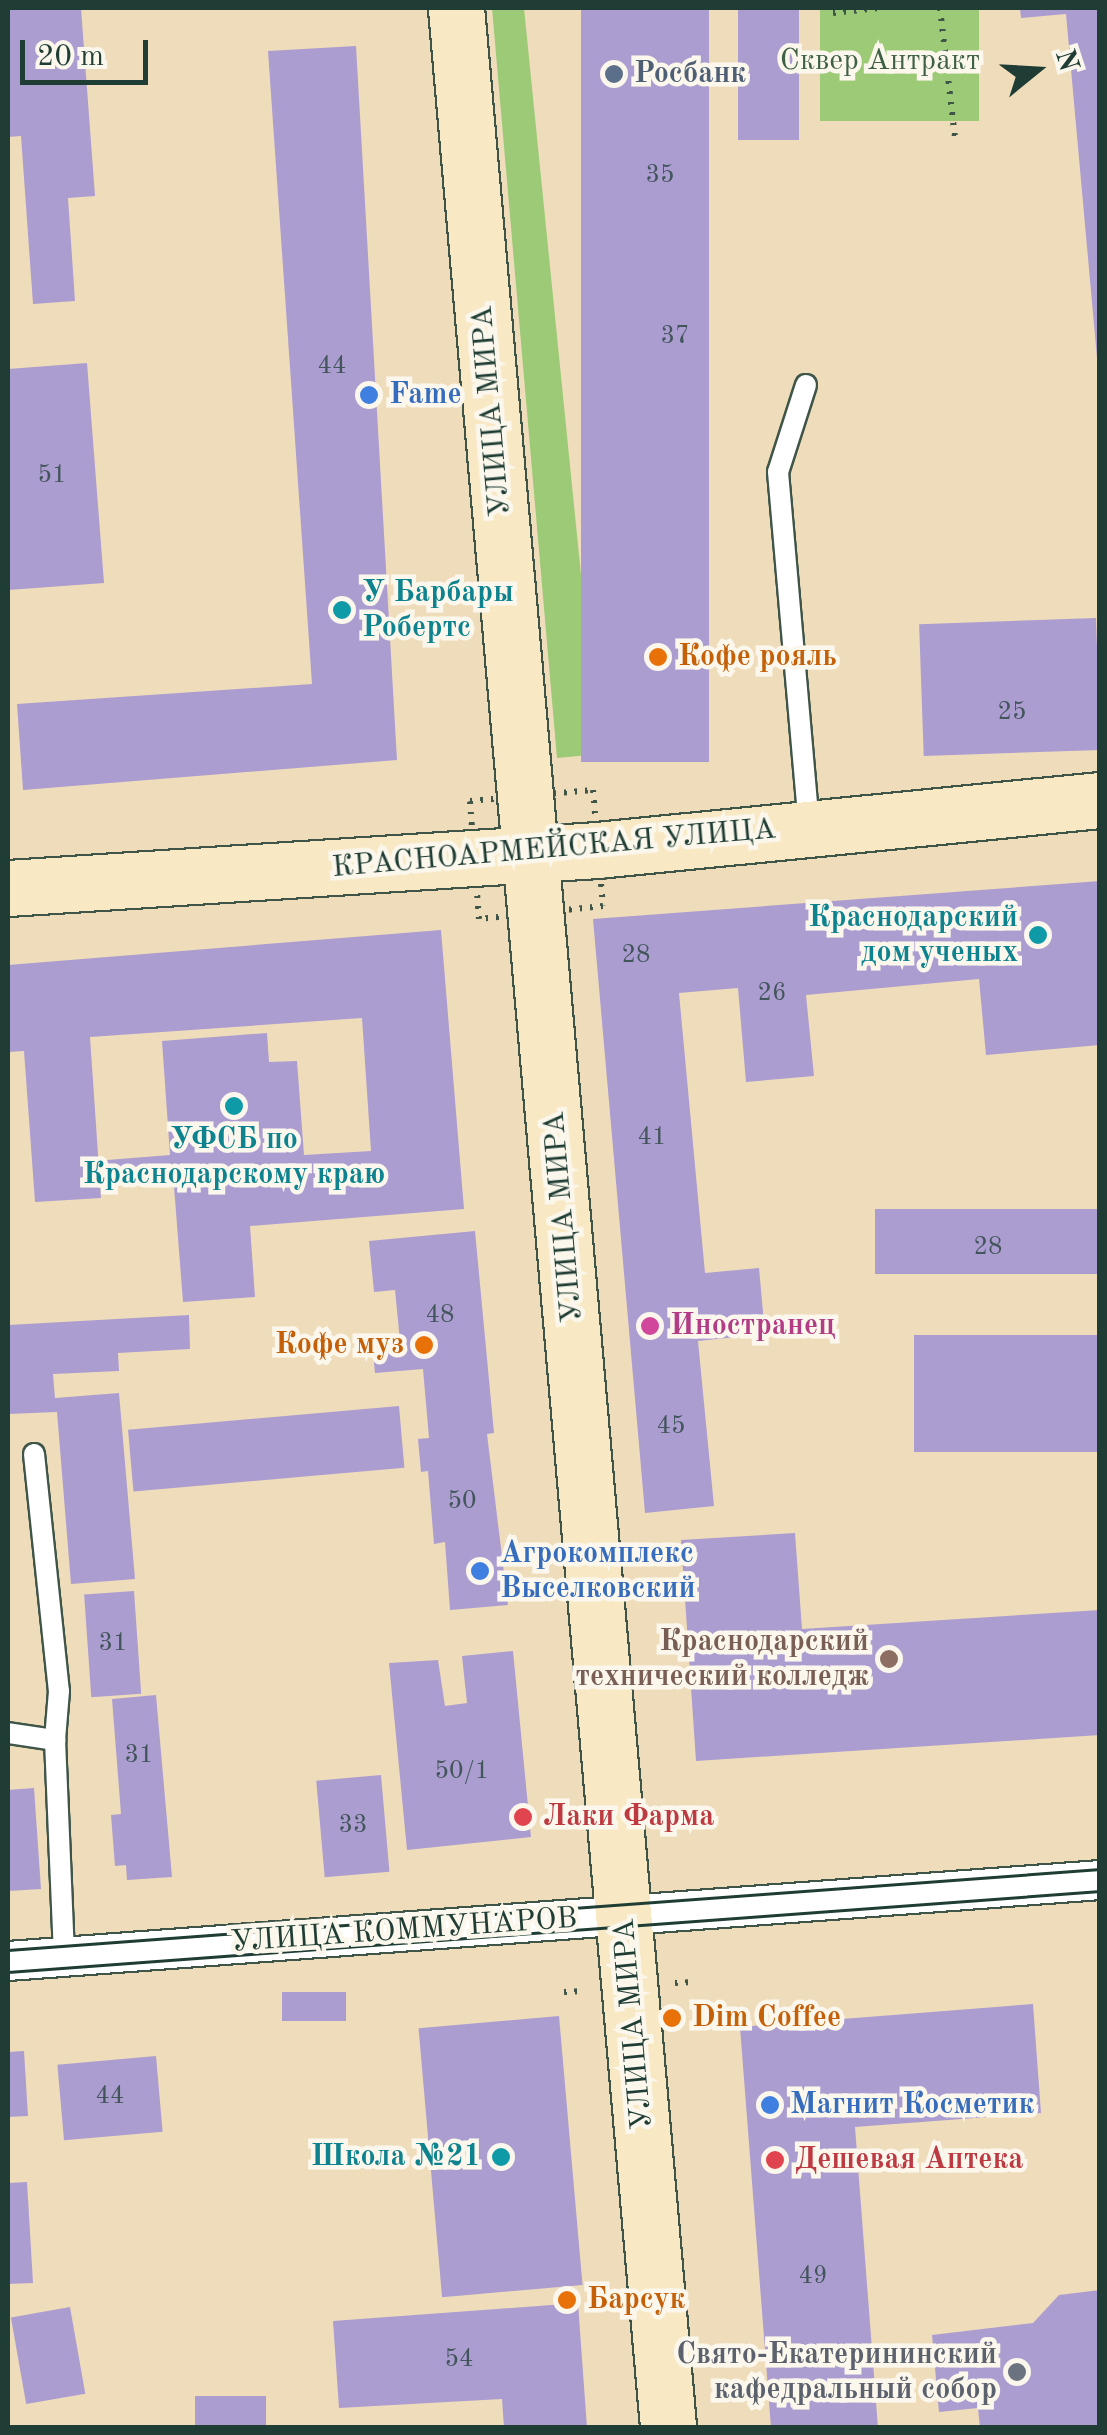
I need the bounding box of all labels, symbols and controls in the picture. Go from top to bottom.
scale bar [25,20,152,82]
north arrow [987,20,1087,120]
text: 20 m [37,42,104,72]
park label: Сквер Антракт [780,43,980,79]
text: N [1049,46,1082,75]
place label: Росбанк [634,56,746,92]
marker: Росбанк [603,63,625,85]
house number: 35 [646,161,674,191]
street label: УЛИЦА МИРА [465,304,519,518]
house number: 37 [661,322,689,352]
house number: 44 [318,352,346,382]
place label: Fame [389,377,462,413]
marker: Fame [358,384,380,406]
house number: 51 [38,461,66,491]
place label: У Барбары Робертс [362,575,514,646]
marker: У Барбары Робертс [331,599,353,621]
place label: Кофе рояль [678,639,837,675]
marker: Кофе рояль [647,646,669,668]
house number: 25 [998,698,1026,728]
street label: КРАСНОАРМЕЙСКАЯ УЛИЦА [330,812,778,886]
place label: Краснодарский дом ученых [808,900,1018,970]
marker: Краснодарский дом ученых [1027,924,1049,946]
house number: 28 [622,941,650,971]
house number: 26 [758,979,786,1009]
marker: УФСБ по Краснодарскому краю [223,1095,245,1117]
street label: УЛИЦА МИРА [537,1110,591,1324]
place label: УФСБ по Краснодарскому краю [83,1122,385,1192]
house number: 41 [638,1123,666,1153]
house number: 28 [974,1233,1002,1263]
house number: 48 [426,1301,454,1331]
place label: Иностранец [670,1308,836,1344]
marker: Иностранец [639,1315,661,1337]
place label: Кофе муз [275,1327,404,1363]
marker: Кофе муз [413,1334,435,1356]
house number: 45 [657,1412,685,1442]
house number: 50 [448,1487,476,1517]
place label: Агрокомплекс Выселковский [500,1536,696,1606]
marker: Агрокомплекс Выселковский [469,1560,491,1582]
place label: Краснодарский технический колледж [576,1624,869,1694]
house number: 31 [99,1629,127,1659]
marker: Краснодарский технический колледж [878,1648,900,1670]
house number: 31 [125,1741,153,1771]
house number: 50/1 [435,1757,489,1787]
place label: Лаки Фарма [543,1799,715,1835]
marker: Лаки Фарма [512,1806,534,1828]
house number: 33 [339,1811,367,1841]
street label: УЛИЦА КОММУНАРОВ [230,1901,578,1961]
street label: УЛИЦА МИРА [607,1917,661,2131]
place label: Dim Coffee [692,2000,841,2036]
marker: Dim Coffee [661,2007,683,2029]
house number: 44 [96,2082,124,2112]
place label: Магнит Косметик [790,2087,1034,2123]
marker: Магнит Косметик [759,2094,781,2116]
place label: Школа №21 [311,2139,481,2175]
place label: Дешевая Аптека [795,2142,1023,2178]
marker: Школа №21 [490,2146,512,2168]
marker: Дешевая Аптека [764,2149,786,2171]
house number: 49 [799,2262,827,2292]
place label: Барсук [587,2282,685,2318]
marker: Барсук [556,2289,578,2311]
place label: Свято-Екатерининский кафедральный собор [676,2337,997,2408]
house number: 54 [445,2345,473,2375]
marker: Свято-Екатерининский кафедральный собор [1006,2361,1028,2383]

